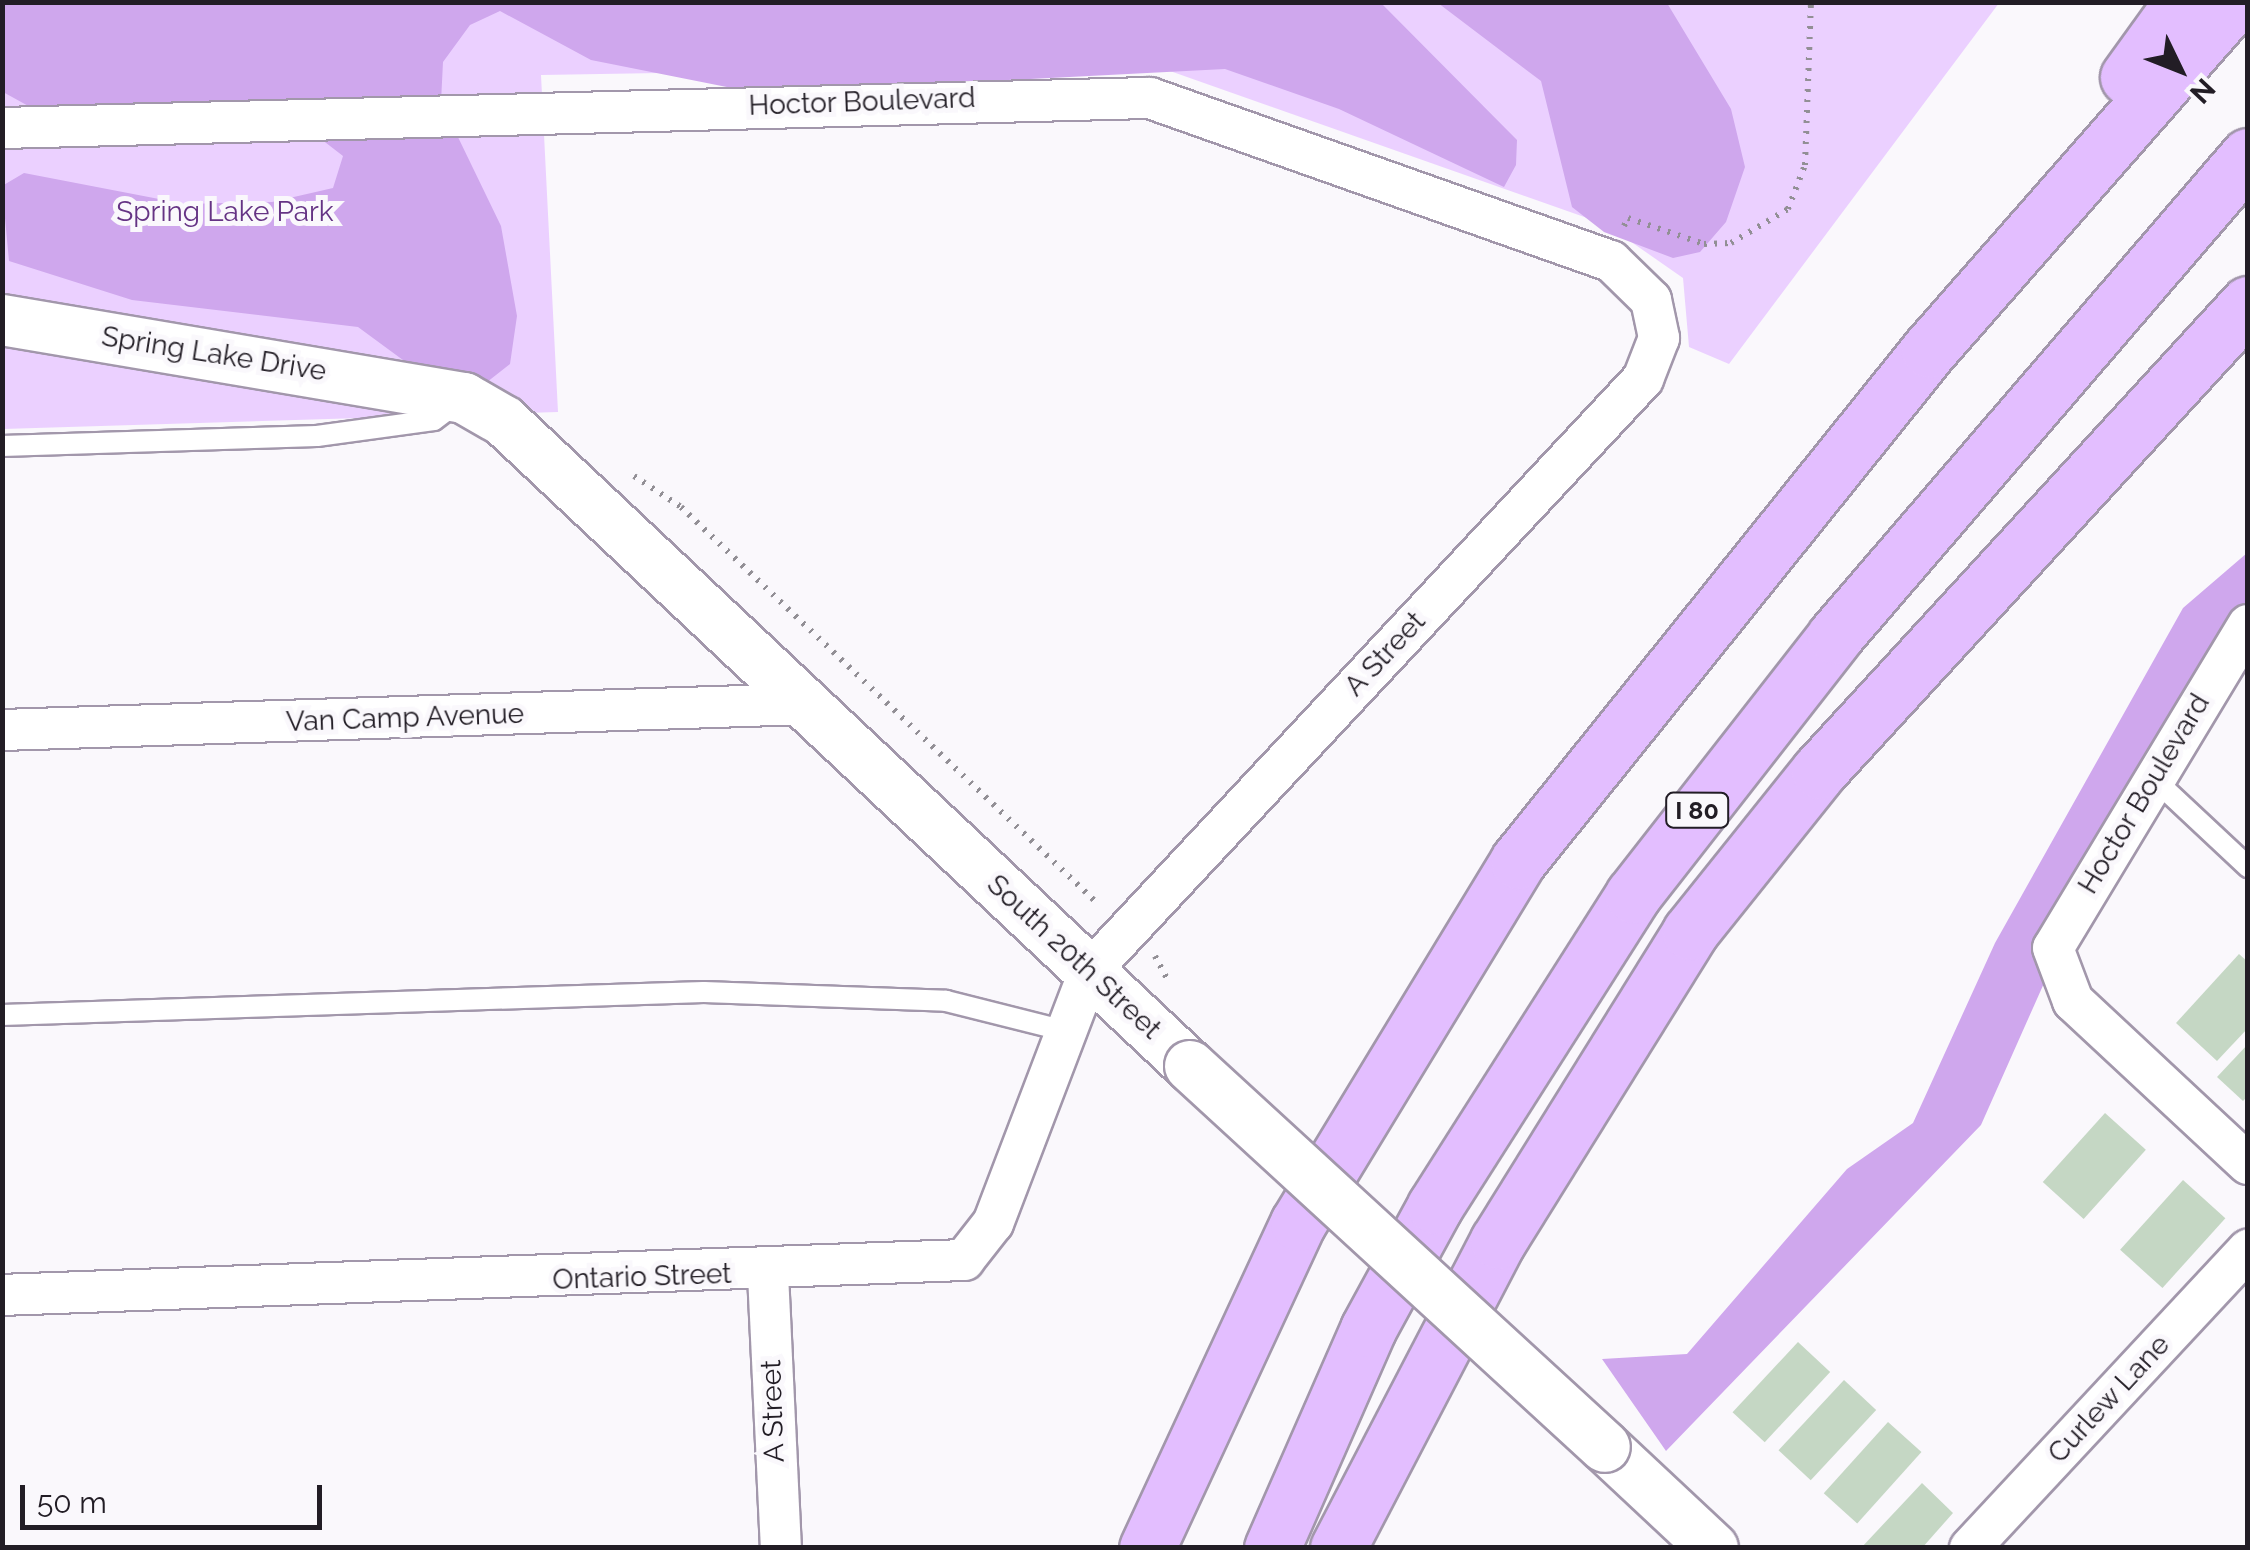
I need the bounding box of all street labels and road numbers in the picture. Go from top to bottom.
street label: Hoctor Boulevard [748,81,976,123]
street label: Spring Lake Drive [99,320,329,388]
street label: A Street [1337,605,1433,703]
street label: Hoctor Boulevard [2071,688,2217,900]
street label: Van Camp Avenue [285,697,525,739]
road number: I 80 [1664,790,1730,830]
street label: South 20th Street [980,868,1168,1046]
street label: Ontario Street [552,1257,732,1297]
street label: Curlew Lane [2041,1328,2177,1470]
street label: A Street [754,1359,792,1463]

